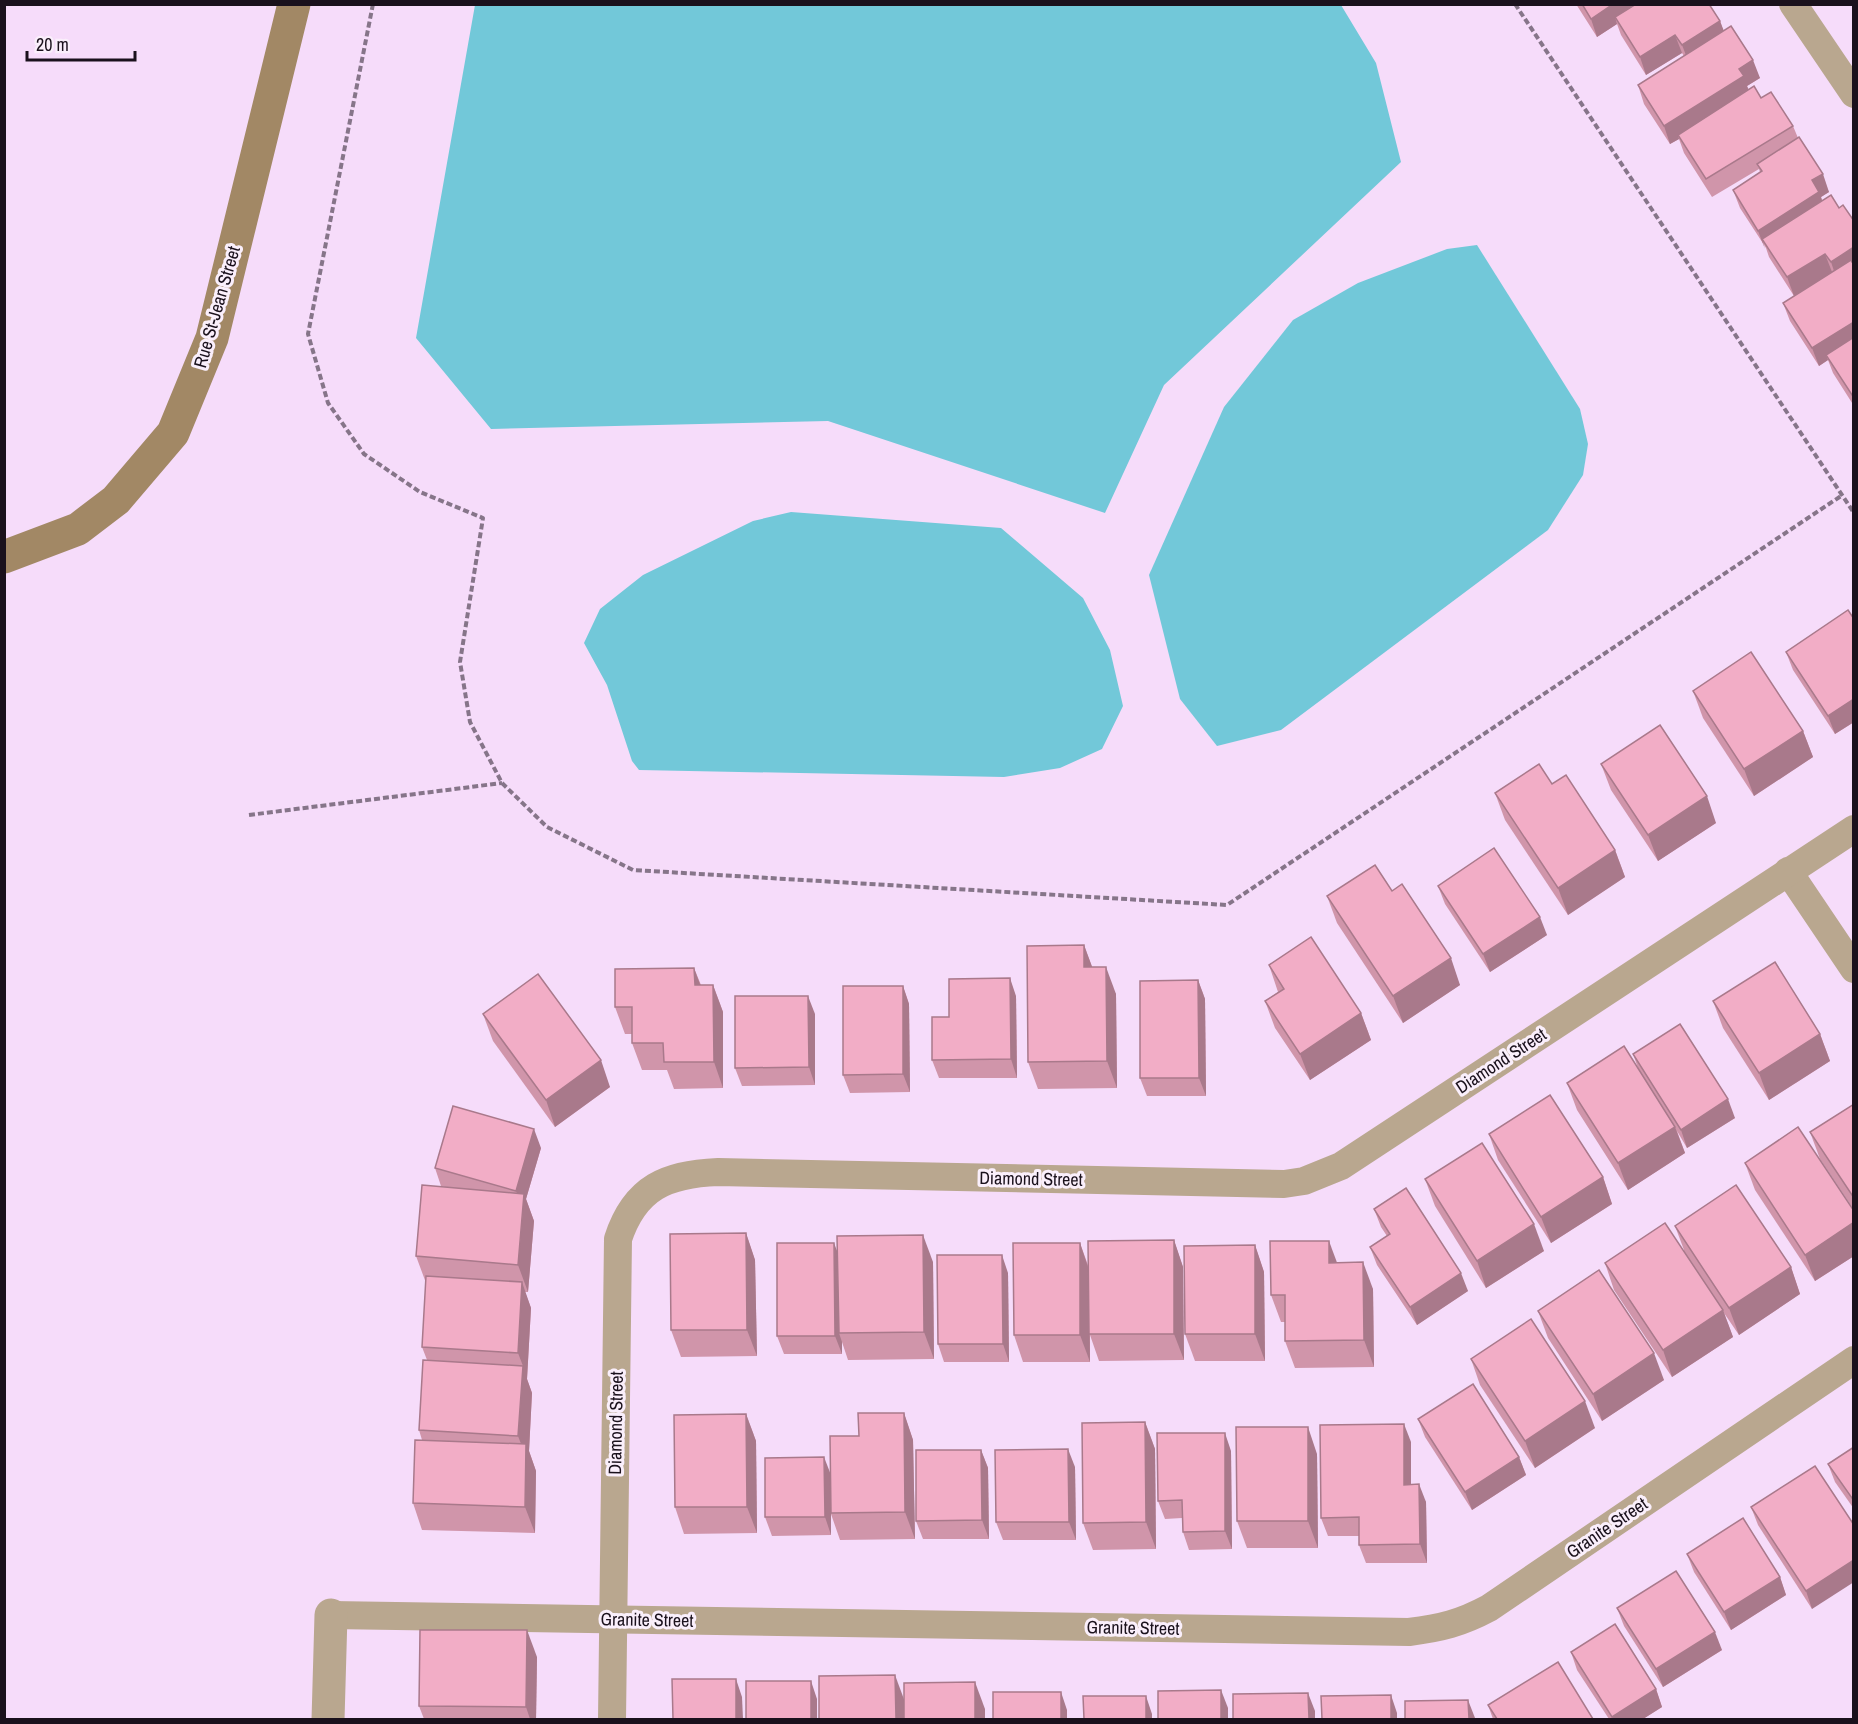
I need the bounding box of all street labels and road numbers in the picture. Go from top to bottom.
street label: Rue St-Jean Street [187,243,246,371]
street label: Diamond Street [1451,1022,1551,1099]
street label: Diamond Street [979,1165,1083,1192]
street label: Diamond Street [602,1371,629,1475]
street label: Granite Street [1561,1491,1652,1564]
street label: Granite Street [600,1606,694,1633]
street label: Granite Street [1086,1614,1180,1641]

